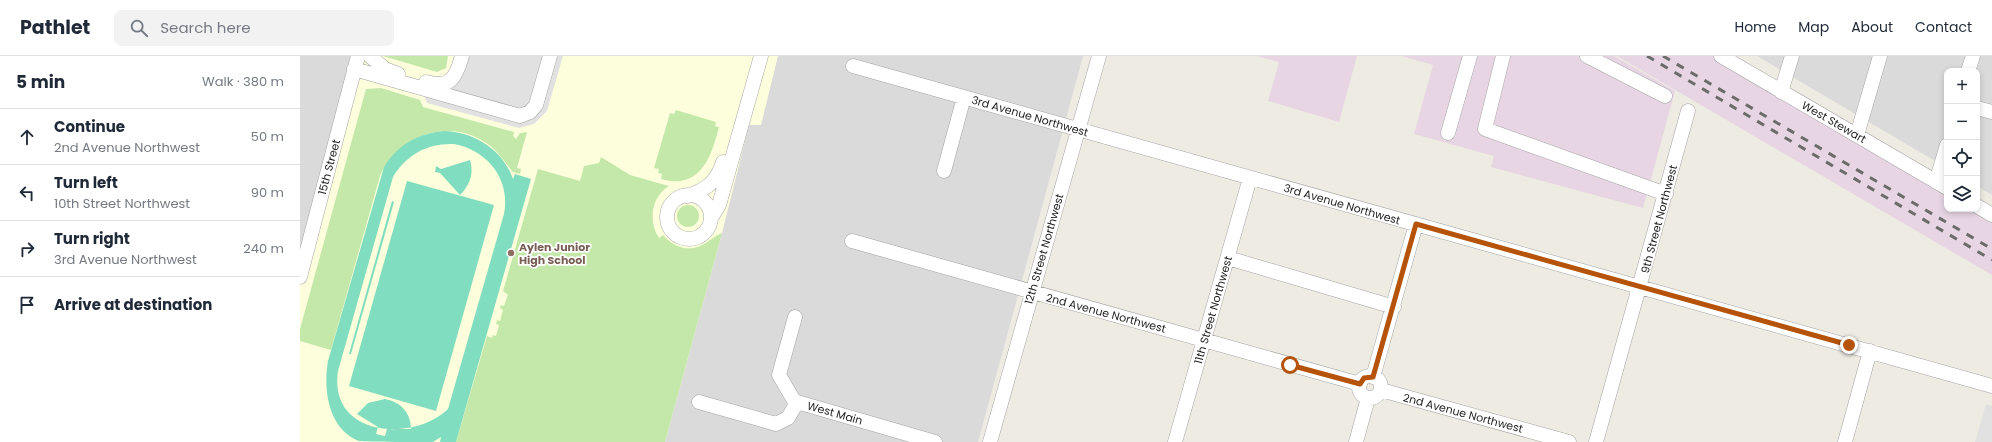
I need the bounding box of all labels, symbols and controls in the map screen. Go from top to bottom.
search box [114,10,394,46]
text: Pathlet [20,14,90,41]
icon: search [128,17,150,39]
text: Search here [160,17,251,38]
text: Home [1734,17,1776,37]
text: Map [1798,17,1829,37]
text: About [1851,17,1893,37]
text: Contact [1915,17,1972,37]
map controls [1944,68,1980,212]
button: + [1944,68,1980,104]
text: 5 min [16,70,65,94]
text: Walk · 380 m [202,72,284,91]
street label: 3rd Avenue Northwest [970,92,1090,140]
street label: West Stewart [1799,97,1869,147]
button: − [1944,104,1980,140]
text: Continue [54,116,125,137]
icon: ahead [16,126,38,148]
text: 50 m [251,127,284,146]
text: 2nd Avenue Northwest [54,138,200,157]
street label: 15th Street [314,138,344,196]
button: locate [1944,140,1980,176]
street label: 9th Street Northwest [1637,163,1681,275]
text: Turn left [54,172,118,193]
button: layers [1944,176,1980,212]
street label: 3rd Avenue Northwest [1282,180,1402,228]
icon: left [16,182,38,204]
text: 90 m [251,183,284,202]
street label: 12th Street Northwest [1021,192,1067,306]
text: 10th Street Northwest [54,194,190,213]
text: Turn right [54,228,130,249]
icon: right [16,238,38,260]
text: 240 m [243,239,284,258]
place label: Aylen Junior High School [519,239,590,268]
marker: Aylen Junior High School [506,248,516,258]
text: 3rd Avenue Northwest [54,250,197,269]
street label: 11th Street Northwest [1190,254,1236,366]
street label: 2nd Avenue Northwest [1044,289,1168,337]
icon: arrive [16,294,38,316]
text: Arrive at destination [54,294,212,315]
route end [1840,336,1858,354]
route start [1281,356,1299,374]
street label: 2nd Avenue Northwest [1401,389,1525,437]
street label: West Main [805,397,865,429]

